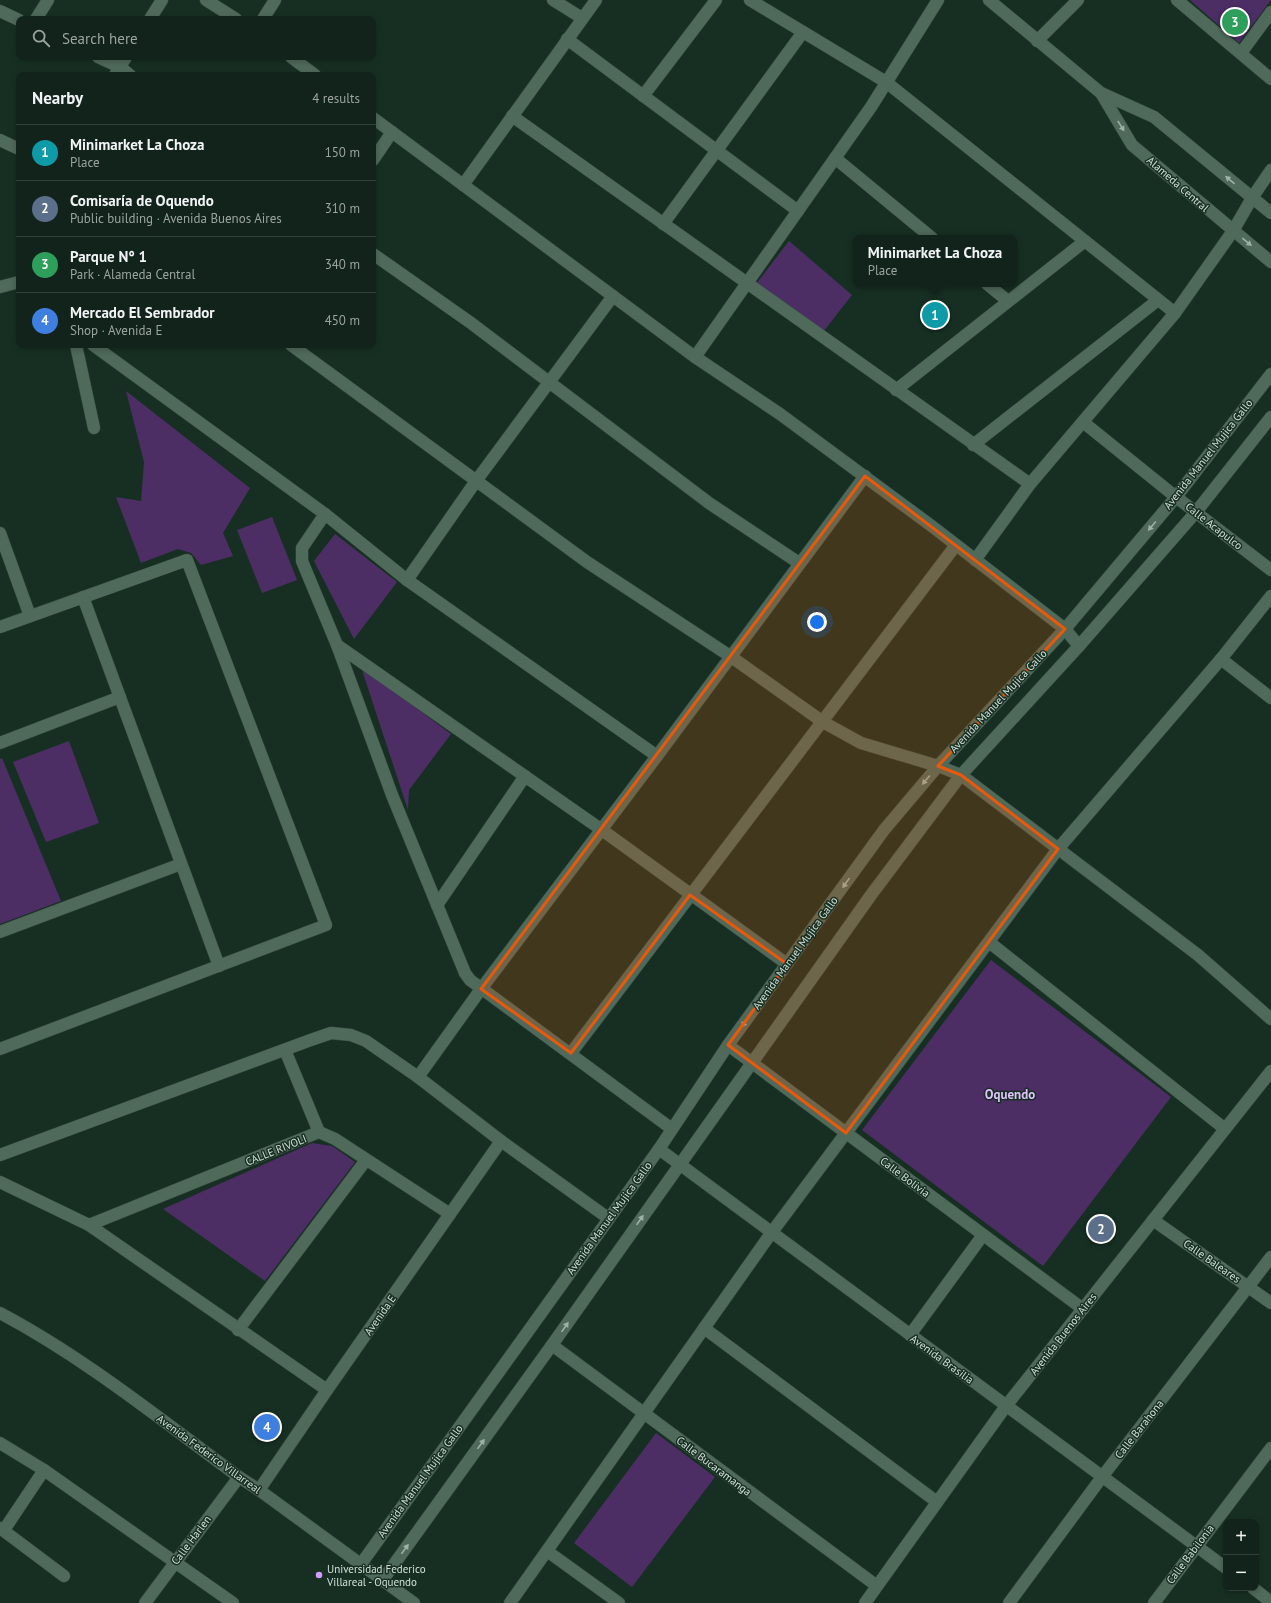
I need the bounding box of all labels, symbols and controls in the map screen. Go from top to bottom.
pin: 3 [1222,7,1248,37]
search box [16,16,376,60]
icon: search [30,27,52,49]
text: Search here [62,29,138,48]
text: Nearby [32,87,83,109]
text: 4 results [312,90,360,107]
one-way arrow [1117,121,1125,131]
text: Minimarket La Choza [70,135,204,154]
text: 1 [41,144,49,161]
text: 150 m [325,144,360,161]
street label: Alameda Central [1144,153,1212,215]
text: Place [70,154,100,171]
one-way arrow [1224,175,1235,184]
text: Comisaría de Oquendo [70,191,214,210]
text: 2 [41,200,49,217]
text: 310 m [325,200,360,217]
text: Public building · Avenida Buenos Aires [70,210,282,227]
popup [853,235,1017,287]
one-way arrow [1241,238,1252,247]
text: Minimarket La Choza [868,243,1002,262]
text: Parque N° 1 [70,247,147,266]
text: 3 [41,256,49,273]
text: 340 m [325,256,360,273]
text: Place [868,262,897,279]
text: Park · Alameda Central [70,266,195,283]
pin: 1 [922,300,948,330]
text: Mercado El Sembrador [70,303,215,322]
text: 4 [41,312,49,329]
text: 450 m [325,312,360,329]
text: Shop · Avenida E [70,322,162,339]
street label: Avenida Manuel Mujica Gallo [1161,396,1256,512]
street label: Calle Acapulco [1183,499,1245,553]
one-way arrow [1147,521,1156,531]
your location [807,612,827,632]
street label: Avenida Manuel Mujica Gallo [946,646,1050,756]
one-way arrow [921,775,930,785]
one-way arrow [842,877,850,888]
street label: Avenida Manuel Mujica Gallo [749,894,841,1012]
one-way arrow [741,1016,749,1027]
district label: Oquendo [985,1086,1035,1103]
street label: CALLE RIVOLI [243,1131,309,1169]
street label: Calle Bolivia [877,1154,933,1200]
street label: Avenida Manuel Mujica Gallo [563,1159,655,1277]
pin: 2 [1088,1214,1114,1244]
one-way arrow [636,1215,644,1226]
street label: Calle Baleares [1181,1236,1244,1286]
street label: Avenida Buenos Aires [1027,1290,1100,1378]
street label: Avenida E [361,1292,399,1338]
one-way arrow [561,1321,569,1332]
street label: Avenida Brasilia [908,1331,976,1387]
street label: Calle Barahona [1112,1397,1166,1461]
street label: Avenida Federico Villarreal [154,1411,265,1497]
pin: 4 [254,1412,280,1442]
street label: Avenida Manuel Mujica Gallo [374,1422,466,1540]
street label: Calle Bucaramanga [674,1433,754,1499]
one-way arrow [477,1438,485,1449]
street label: Calle Harlen [168,1513,214,1567]
map controls [1223,1519,1259,1591]
button: + [1223,1519,1259,1555]
street label: Calle Babilonia [1163,1522,1217,1586]
one-way arrow [401,1544,409,1554]
button: − [1223,1555,1259,1591]
place label: Universidad Federico Villareal - Oquendo [326,1562,426,1589]
marker: Universidad Federico Villareal - Oquendo [314,1570,324,1580]

